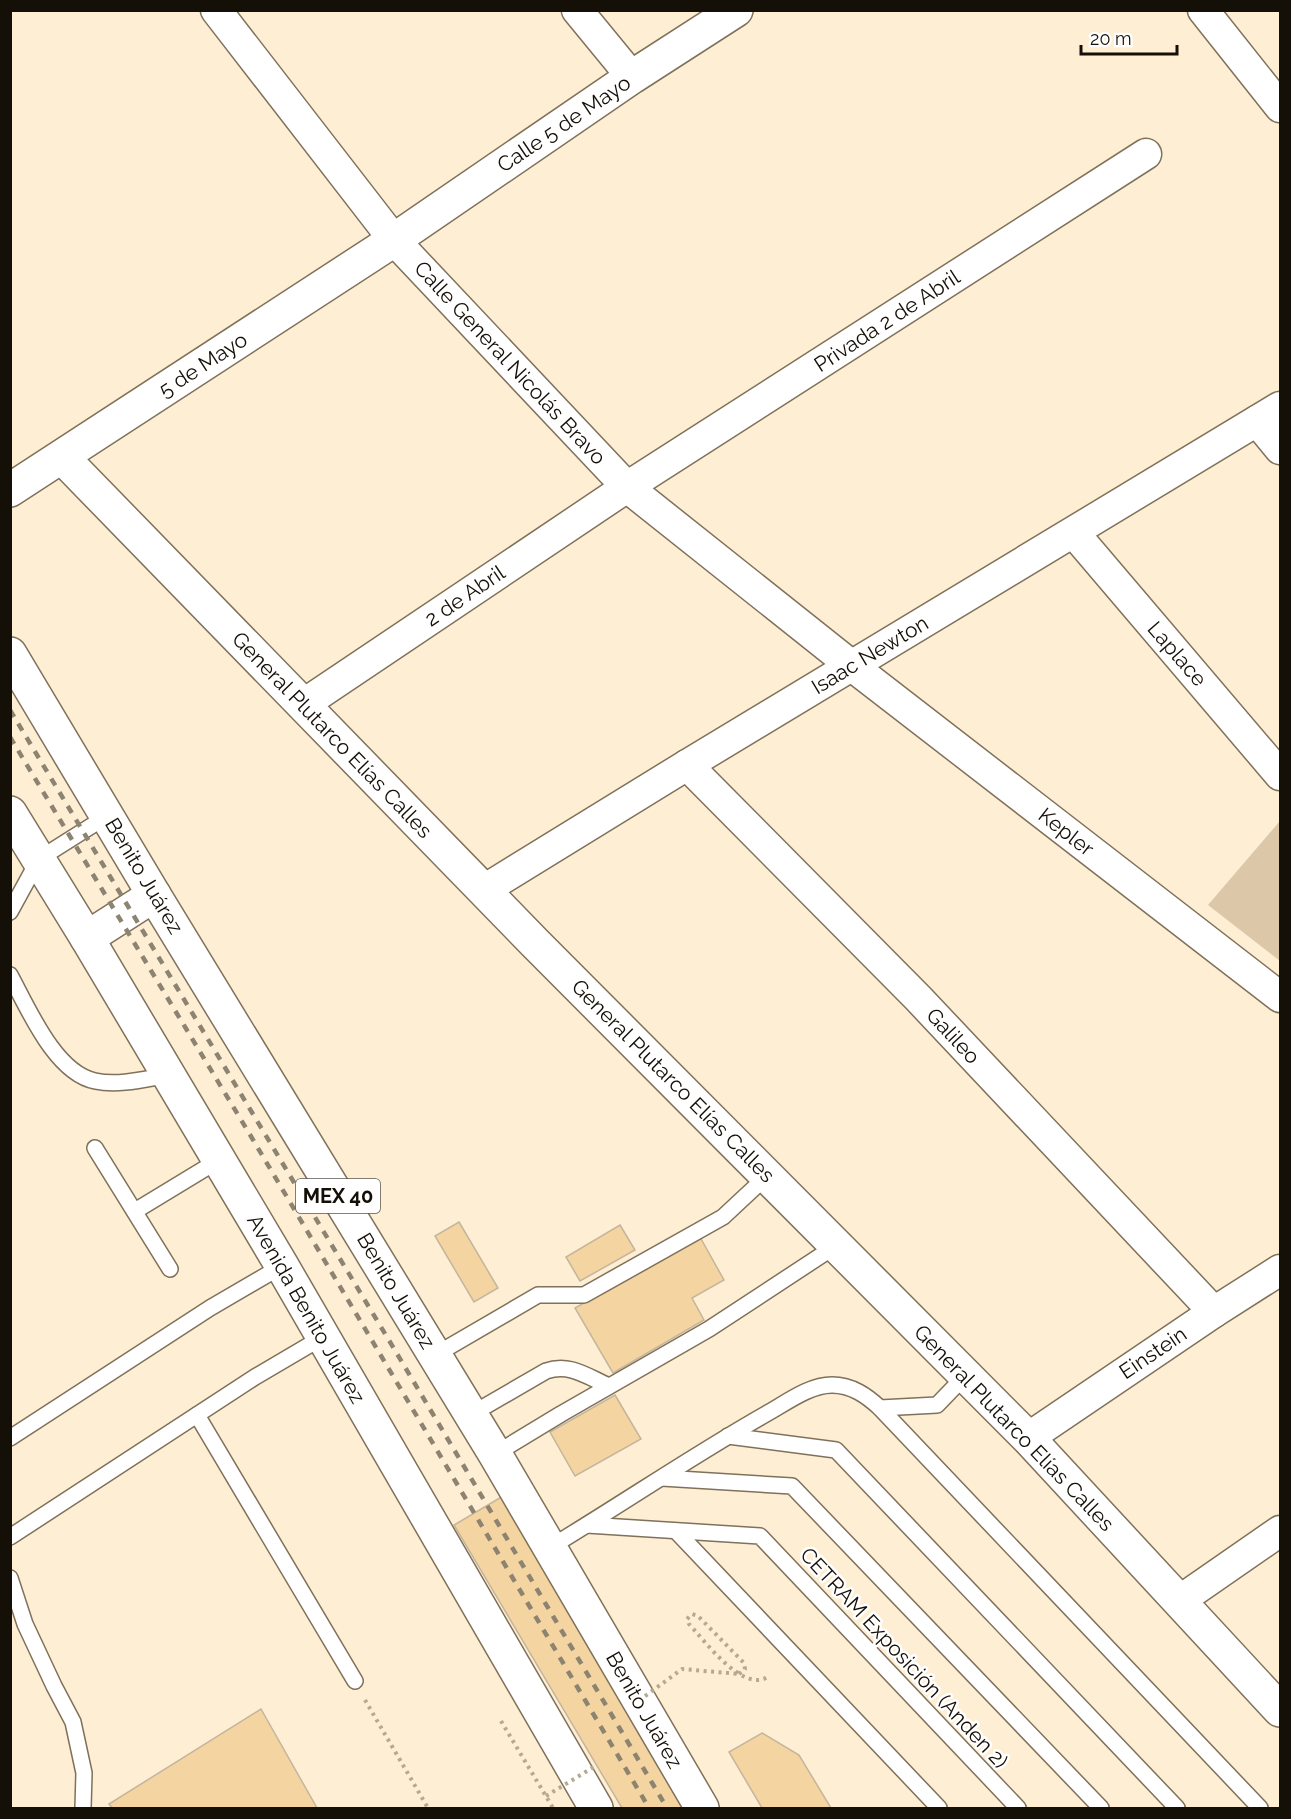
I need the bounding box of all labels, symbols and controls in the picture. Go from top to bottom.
scale bar [1081,18,1177,56]
text: 20 m [1090,28,1132,49]
street label: Calle 5 de Mayo [492,70,635,177]
street label: Calle General Nicolás Bravo [409,256,611,470]
street label: Privada 2 de Abril [809,264,964,377]
street label: 5 de Mayo [154,327,252,402]
street label: 2 de Abril [420,560,510,631]
street label: Isaac Newton [807,610,933,699]
street label: Laplace [1143,616,1212,691]
street label: General Plutarco Elías Calles [227,626,438,843]
street label: Kepler [1034,802,1100,861]
street label: Benito Juárez [100,813,189,938]
street label: General Plutarco Elías Calles [567,974,780,1187]
street label: Galileo [921,1003,985,1069]
road number: MEX 40 [296,1179,380,1213]
street label: Avenida Benito Juárez [242,1210,371,1408]
street label: Benito Juárez [352,1228,441,1353]
street label: General Plutarco Elías Calles [909,1319,1120,1536]
street label: Einstein [1114,1321,1191,1384]
street label: CETRAM Exposición (Anden 2) [795,1542,1013,1773]
street label: Benito Juárez [601,1647,688,1773]

